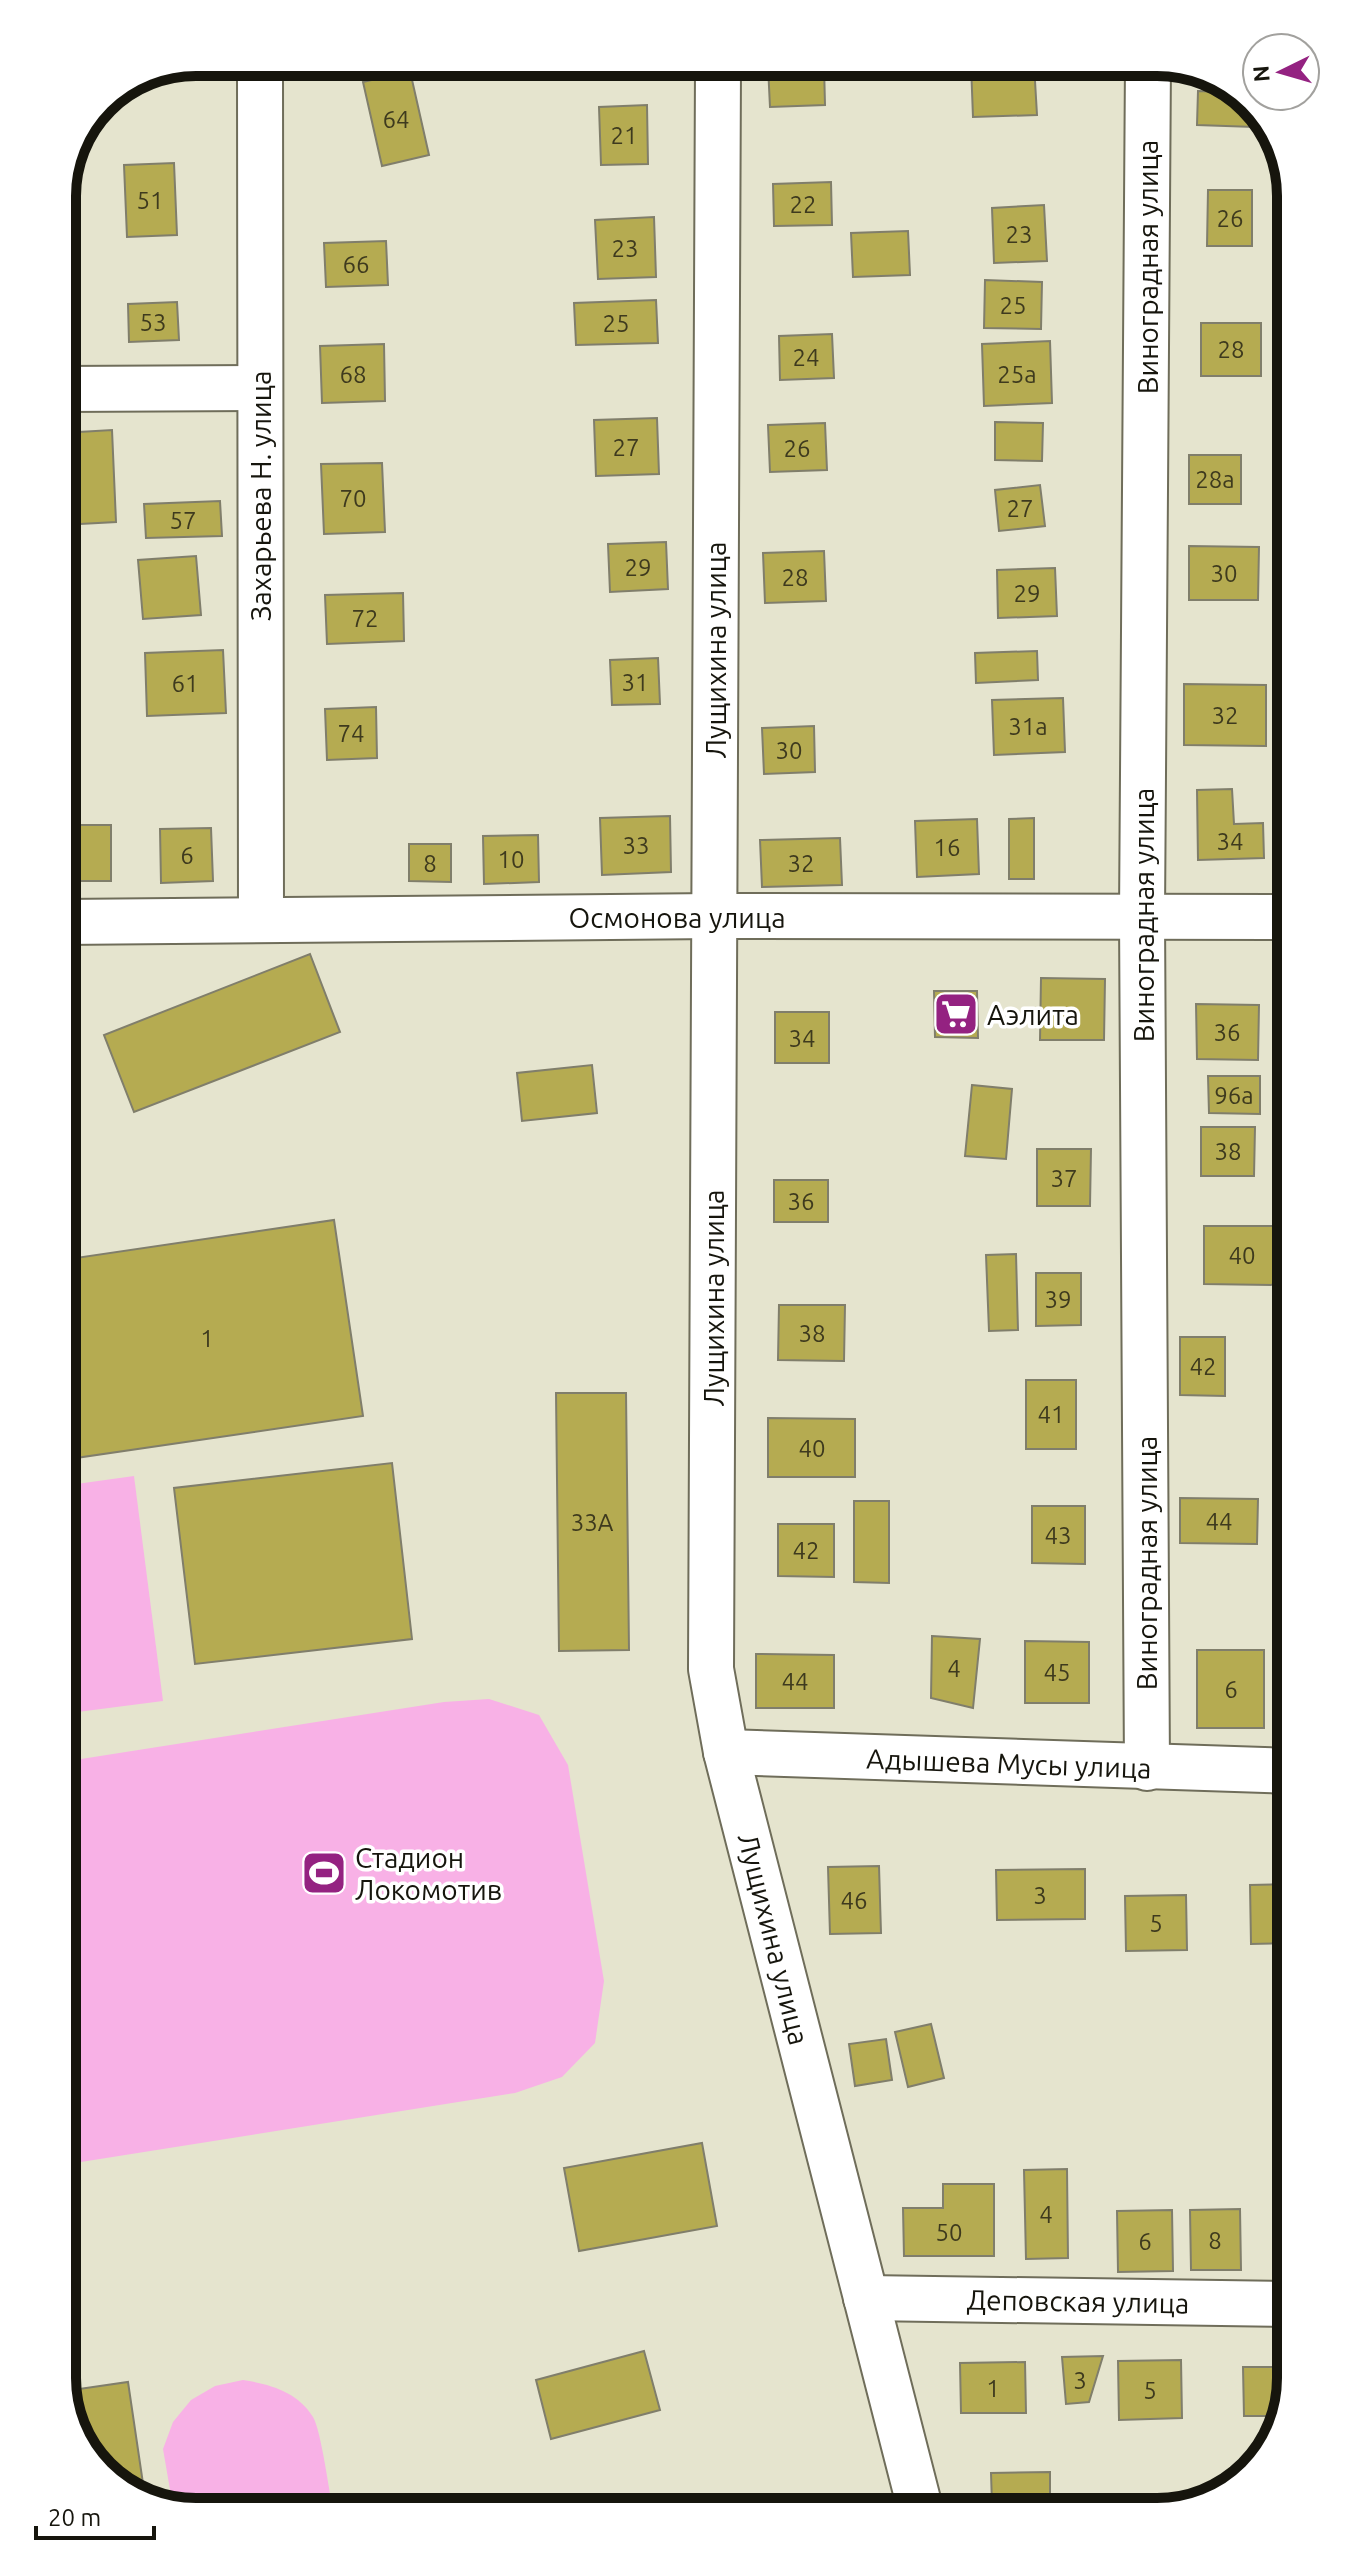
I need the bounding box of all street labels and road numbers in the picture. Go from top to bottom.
street label: Виноградная улица [1132,140,1163,394]
street label: Захарьева Н. улица [245,371,276,621]
street label: Лущихина улица [700,542,731,758]
street label: Виноградная улица [1128,788,1159,1042]
street label: Осмонова улица [568,902,786,933]
street label: Лущихина улица [698,1190,729,1406]
street label: Виноградная улица [1131,1436,1162,1690]
street label: Адышева Мусы улица [866,1743,1152,1783]
street label: Лущихина улица [733,1830,815,2048]
street label: Деповская улица [966,2284,1190,2318]

